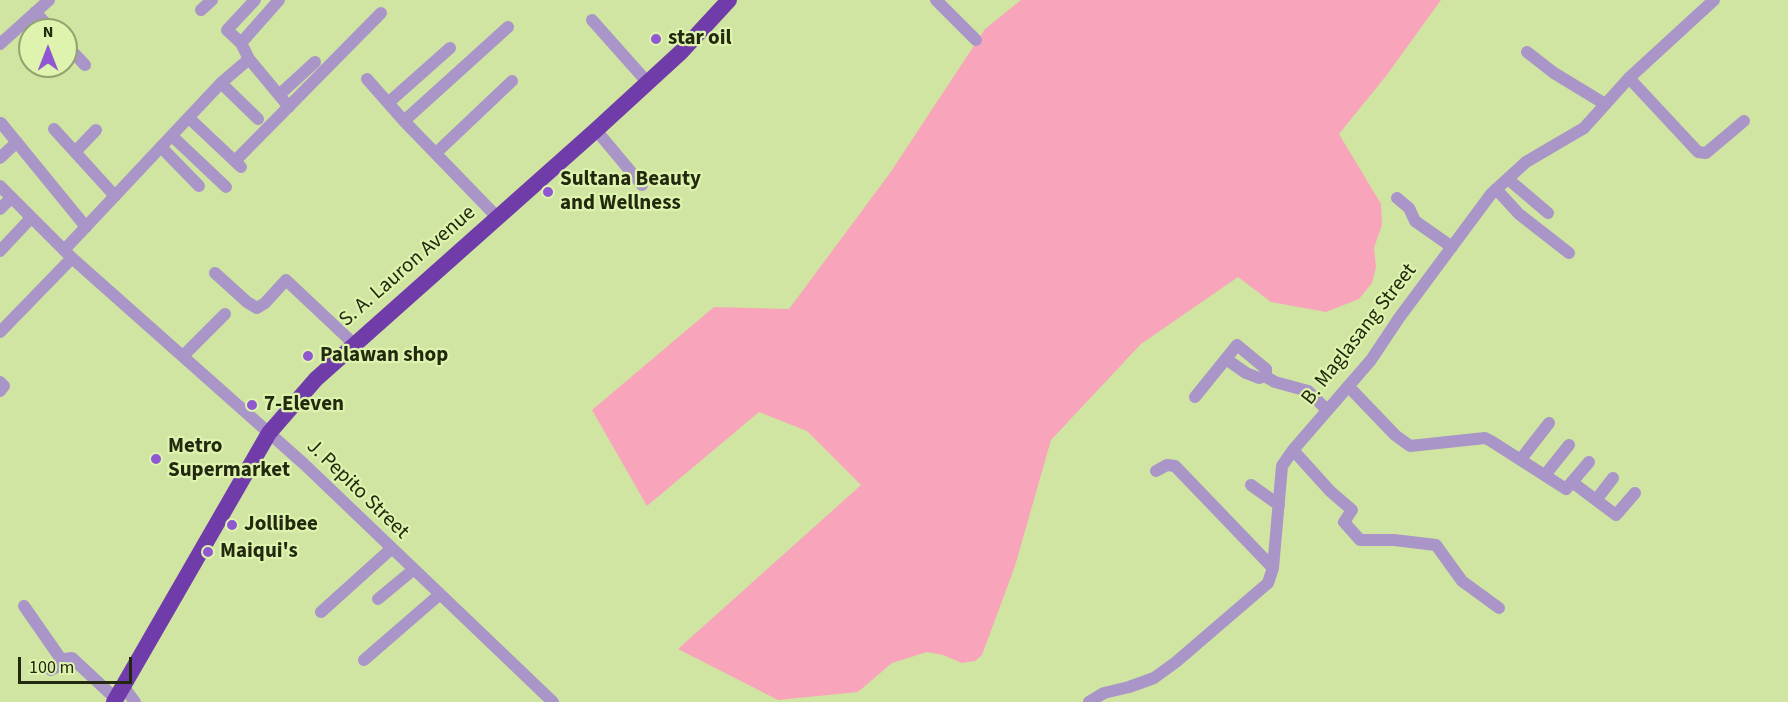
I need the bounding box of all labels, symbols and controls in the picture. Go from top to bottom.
north arrow [18,18,78,78]
text: N [43,21,53,43]
place label: star oil [668,26,732,52]
marker: star oil [649,32,663,46]
place label: Sultana Beauty and Wellness [560,167,701,217]
marker: Sultana Beauty and Wellness [541,185,555,199]
street label: S. A. Lauron Avenue [335,201,481,333]
street label: B. Maglasang Street [1297,259,1423,411]
place label: Palawan shop [320,343,448,369]
marker: Palawan shop [301,349,315,363]
place label: 7-Eleven [264,392,344,418]
marker: 7-Eleven [245,398,259,412]
place label: Metro Supermarket [168,434,290,484]
street label: J. Pepito Street [301,435,413,545]
marker: Metro Supermarket [149,452,163,466]
place label: Jollibee [244,512,318,538]
marker: Jollibee [225,518,239,532]
place label: Maiqui's [220,539,298,565]
marker: Maiqui's [201,545,215,559]
scale bar [21,645,135,683]
text: 100 m [29,655,74,680]

